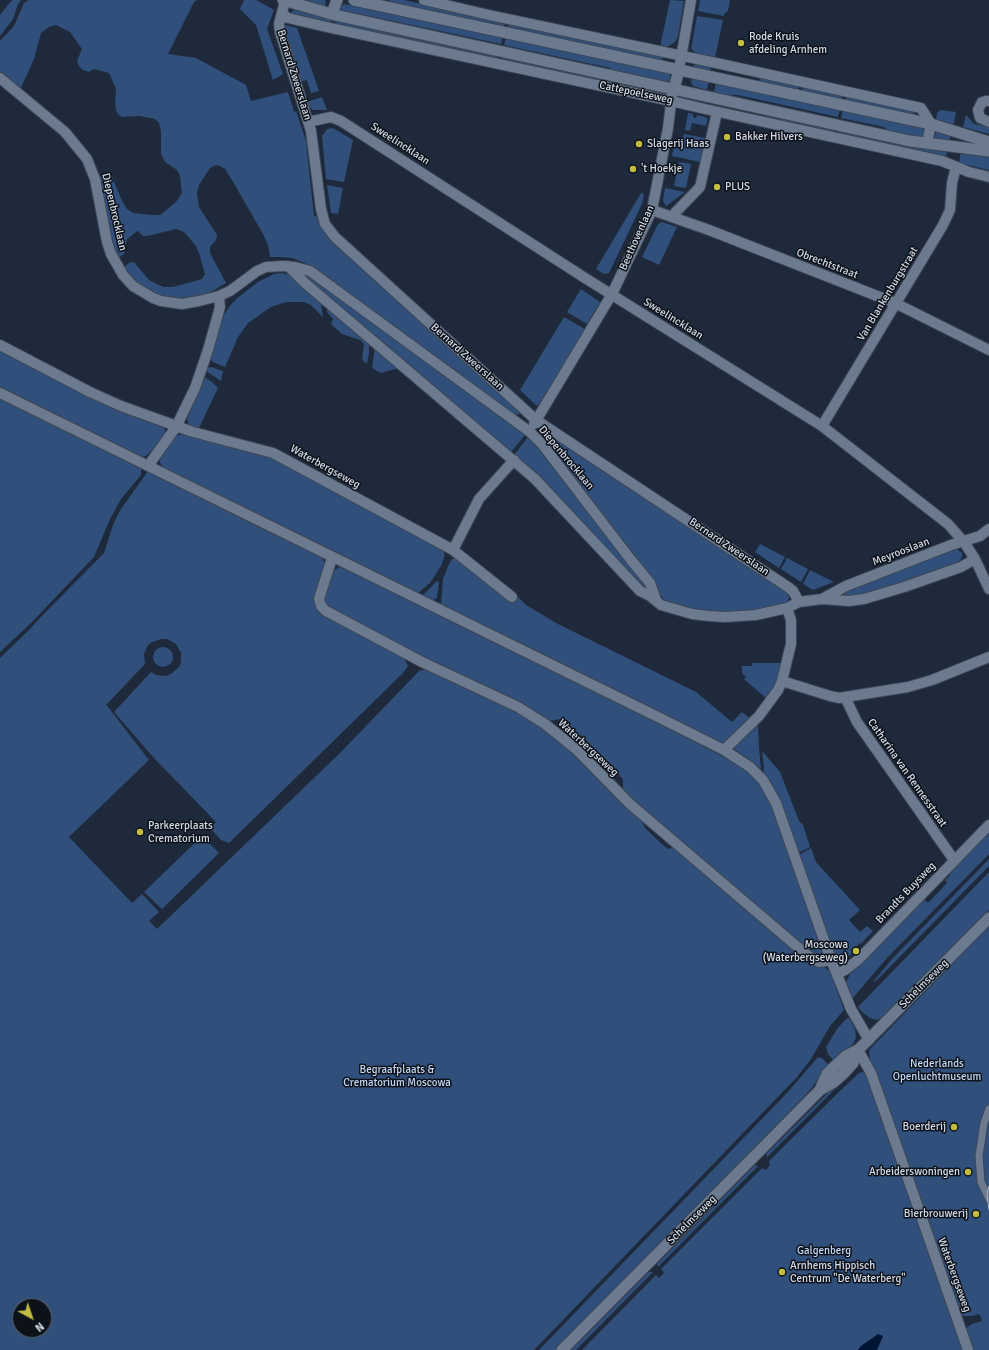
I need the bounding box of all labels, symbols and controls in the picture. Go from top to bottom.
street label: Bernard Zweerslaan [274,28,314,122]
place label: Rode Kruis afdeling Arnhem [749,30,827,56]
marker: Rode Kruis afdeling Arnhem [736,38,746,48]
street label: Cattepoelseweg [598,79,674,107]
street label: Sweelincklaan [368,120,432,168]
place label: Bakker Hilvers [735,130,803,144]
marker: Bakker Hilvers [722,132,732,142]
place label: Slagerij Haas [647,137,709,151]
marker: Slagerij Haas [634,139,644,149]
place label: 't Hoekje [641,162,682,176]
marker: 't Hoekje [628,164,638,174]
street label: Diepenbrocklaan [99,172,129,252]
place label: PLUS [725,180,750,194]
marker: PLUS [712,182,722,192]
street label: Beethovenlaan [617,203,657,273]
street label: Van Blankenburgstraat [855,245,921,343]
street label: Obrechtstraat [794,246,860,282]
street label: Sweelincklaan [641,295,705,343]
street label: Bernard Zweerslaan [428,321,506,393]
street label: Diepenbrocklaan [535,423,597,493]
street label: Waterbergseweg [288,442,362,492]
street label: Bernard Zweerslaan [686,515,772,579]
street label: Meyrooslaan [871,535,931,569]
street label: Catharina van Rennesstraat [864,716,950,830]
street label: Waterbergseweg [555,717,621,779]
place label: Parkeerplaats Crematorium [148,819,213,845]
marker: Parkeerplaats Crematorium [135,827,145,837]
street label: Brandts Buysweg [873,859,939,927]
place label: Moscowa (Waterbergseweg) [763,938,848,964]
marker: Moscowa (Waterbergseweg) [851,946,861,956]
street label: Schelmseweg [897,957,951,1011]
park label: Nederlands Openluchtmuseum [893,1057,981,1083]
park label: Begraafplaats & Crematorium Moscowa [343,1063,451,1089]
place label: Boerderij [903,1120,946,1134]
marker: Boerderij [949,1122,959,1132]
place label: Arbeiderswoningen [869,1165,960,1179]
marker: Arbeiderswoningen [963,1167,973,1177]
street label: Schelmseweg [665,1193,719,1247]
place label: Bierbrouwerij [904,1207,968,1221]
marker: Bierbrouwerij [971,1209,981,1219]
street label: Waterbergseweg [934,1236,974,1314]
park label: Galgenberg [797,1244,851,1258]
place label: Arnhems Hippisch Centrum "De Waterberg" [790,1259,905,1285]
marker: Arnhems Hippisch Centrum "De Waterberg" [777,1267,787,1277]
north arrow [12,1298,52,1338]
text: N [32,1319,47,1334]

